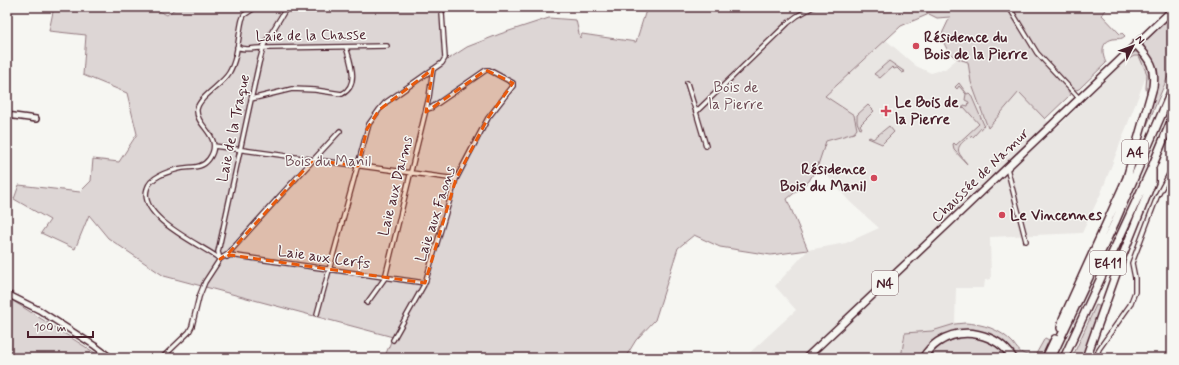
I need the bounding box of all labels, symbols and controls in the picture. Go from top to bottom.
street label: Laie de la Chasse [256,25,366,47]
north arrow [1113,26,1153,66]
place label: Résidence du Bois de la Pierre [924,28,1029,65]
text: N [1132,33,1147,47]
marker: Résidence du Bois de la Pierre [911,41,921,51]
street label: Laie de la Traque [213,72,255,184]
park label: Bois de la Pierre [709,78,763,115]
place label: Le Bois de la Pierre [895,93,959,130]
marker: Le Bois de la Pierre [880,105,892,117]
street label: Chaussée de Namur [928,124,1034,228]
street label: Laie aux Daims [374,134,418,238]
road number: A4 [1122,140,1148,164]
park label: Bois du Manil [285,152,371,172]
place label: Résidence Bois du Manil [780,160,866,197]
street label: Laie aux Faons [411,164,461,265]
marker: Résidence Bois du Manil [869,173,879,183]
place label: Le Vincennes [1010,206,1102,226]
marker: Le Vincennes [997,210,1007,220]
street label: Laie aux Cerfs [276,242,372,274]
road number: E411 [1090,251,1126,275]
road number: N4 [872,271,898,295]
scale bar [28,313,93,339]
text: 100 m [34,320,66,336]

